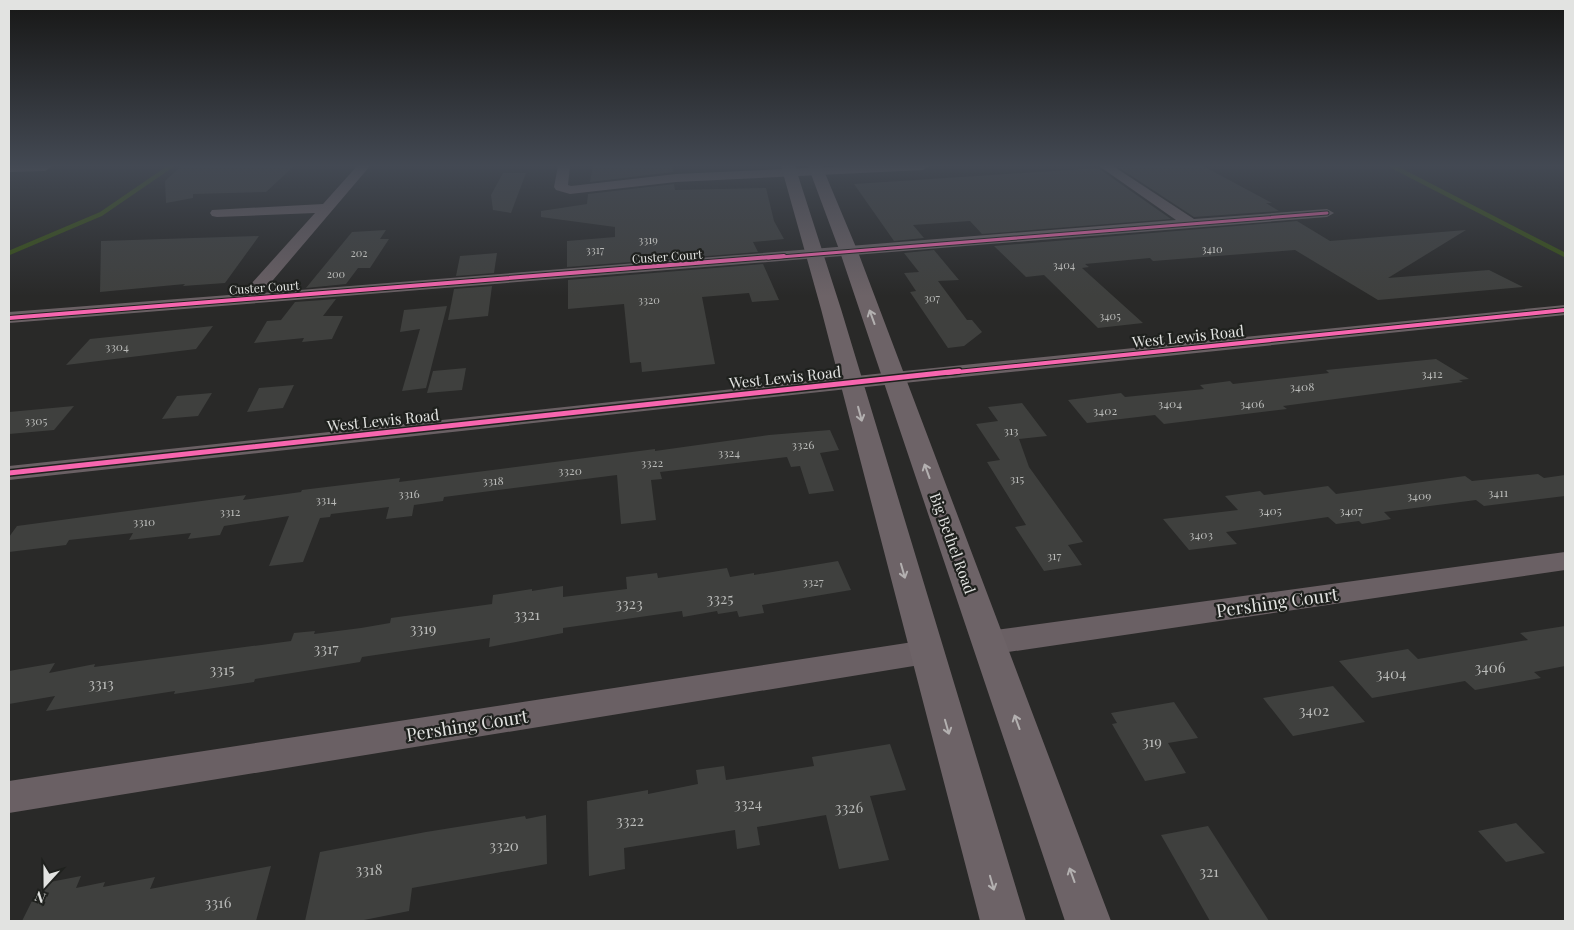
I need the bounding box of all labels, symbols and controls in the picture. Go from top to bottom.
house number: 3319 [638,232,658,247]
house number: 3410 [1201,241,1223,256]
house number: 3317 [586,242,605,257]
house number: 202 [350,245,368,260]
street label: Custer Court [631,246,703,266]
house number: 3404 [1053,257,1076,272]
house number: 200 [327,266,346,281]
street label: Custer Court [228,277,300,297]
house number: 307 [924,290,941,305]
house number: 3320 [638,292,660,307]
house number: 3405 [1099,308,1121,323]
one-way arrow [867,310,876,326]
street label: West Lewis Road [1130,320,1245,352]
house number: 3304 [105,338,129,354]
street label: West Lewis Road [727,361,842,393]
house number: 3412 [1421,365,1443,381]
house number: 3408 [1290,378,1314,394]
house number: 3404 [1158,395,1182,411]
house number: 3406 [1240,395,1264,411]
house number: 3402 [1093,402,1117,418]
street label: West Lewis Road [325,404,440,436]
one-way arrow [856,405,865,421]
house number: 3305 [24,412,48,428]
house number: 313 [1003,422,1019,438]
house number: 3326 [792,436,814,452]
house number: 3324 [718,444,740,460]
house number: 3322 [641,454,663,470]
house number: 3320 [558,462,582,478]
one-way arrow [922,463,931,479]
house number: 315 [1010,470,1024,486]
house number: 3318 [482,472,504,488]
house number: 3411 [1488,484,1509,500]
house number: 3316 [398,485,420,501]
house number: 3409 [1407,487,1431,503]
street label: Big Bethel Road [925,490,981,597]
house number: 3314 [315,491,337,507]
house number: 3405 [1258,502,1282,518]
house number: 3407 [1339,502,1363,518]
house number: 3312 [219,503,241,519]
house number: 3310 [133,513,155,529]
house number: 3403 [1189,526,1213,542]
house number: 317 [1047,547,1061,563]
one-way arrow [899,562,909,578]
house number: 3327 [802,573,824,589]
street label: Pershing Court [1214,581,1340,622]
house number: 3325 [707,588,733,608]
house number: 3323 [615,593,643,613]
house number: 3321 [514,604,541,624]
house number: 3319 [410,618,436,638]
house number: 3317 [313,638,339,658]
house number: 3406 [1475,657,1506,677]
house number: 3315 [209,659,235,679]
house number: 3404 [1376,663,1406,683]
house number: 3313 [88,673,114,693]
house number: 3402 [1299,700,1329,720]
street label: Pershing Court [404,703,530,746]
one-way arrow [1012,715,1021,731]
one-way arrow [943,719,953,735]
house number: 319 [1142,731,1162,751]
house number: 3324 [734,793,762,813]
house number: 3326 [835,797,863,817]
house number: 3322 [616,810,644,830]
house number: 3320 [489,835,519,855]
house number: 3318 [356,859,383,879]
north arrow [20,860,70,910]
house number: 321 [1199,861,1219,881]
one-way arrow [1067,868,1076,884]
one-way arrow [987,875,997,891]
text: N [32,887,48,908]
house number: 3316 [205,892,232,912]

